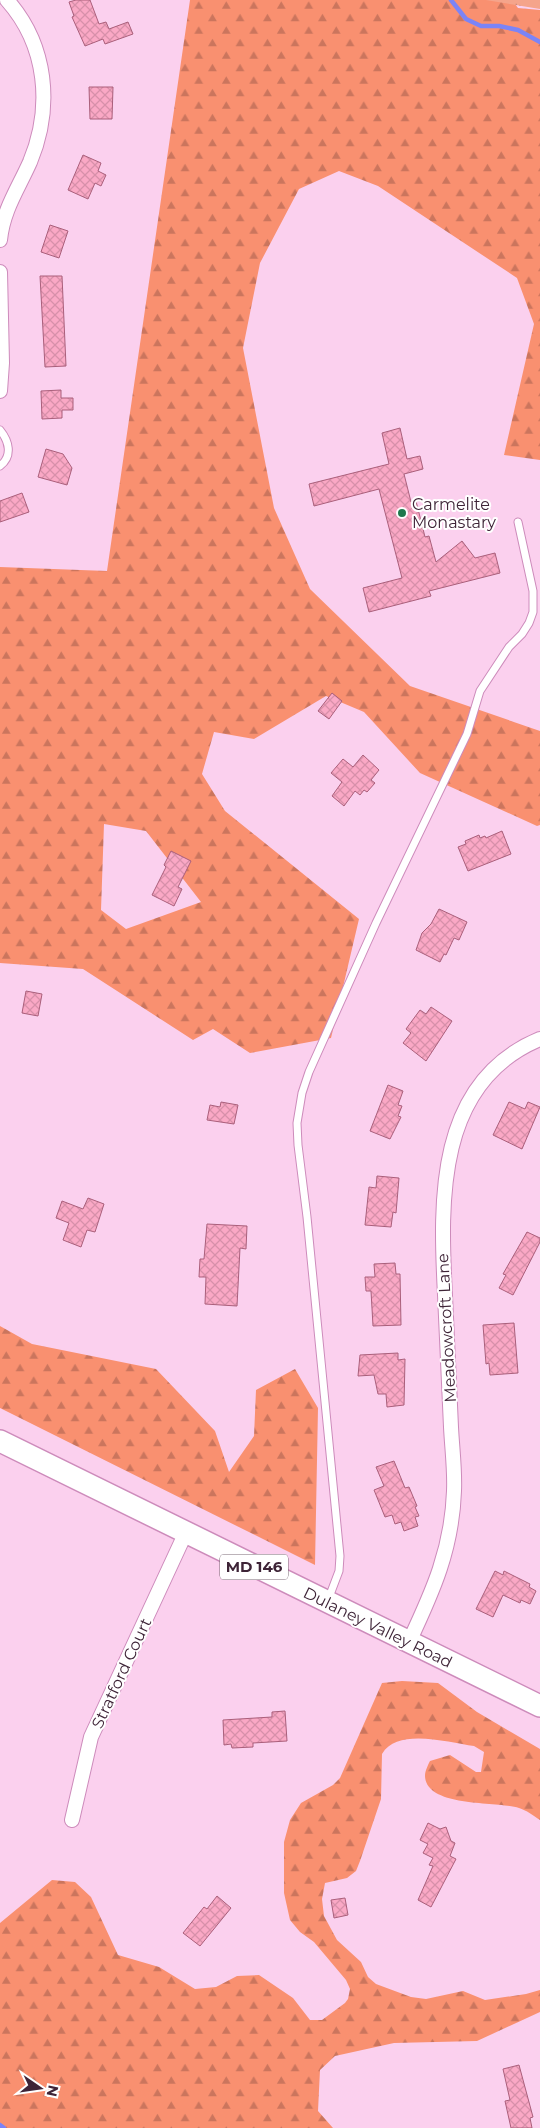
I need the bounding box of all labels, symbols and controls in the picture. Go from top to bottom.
place label: Carmelite Monastary [412,495,496,532]
marker: Carmelite Monastary [396,507,408,519]
street label: Meadowcroft Lane [433,1253,460,1403]
road number: MD 146 [220,1554,288,1580]
street label: Dulaney Valley Road [300,1583,455,1672]
street label: Stratford Court [88,1615,156,1731]
north arrow [15,2063,65,2113]
text: N [43,2083,63,2098]

